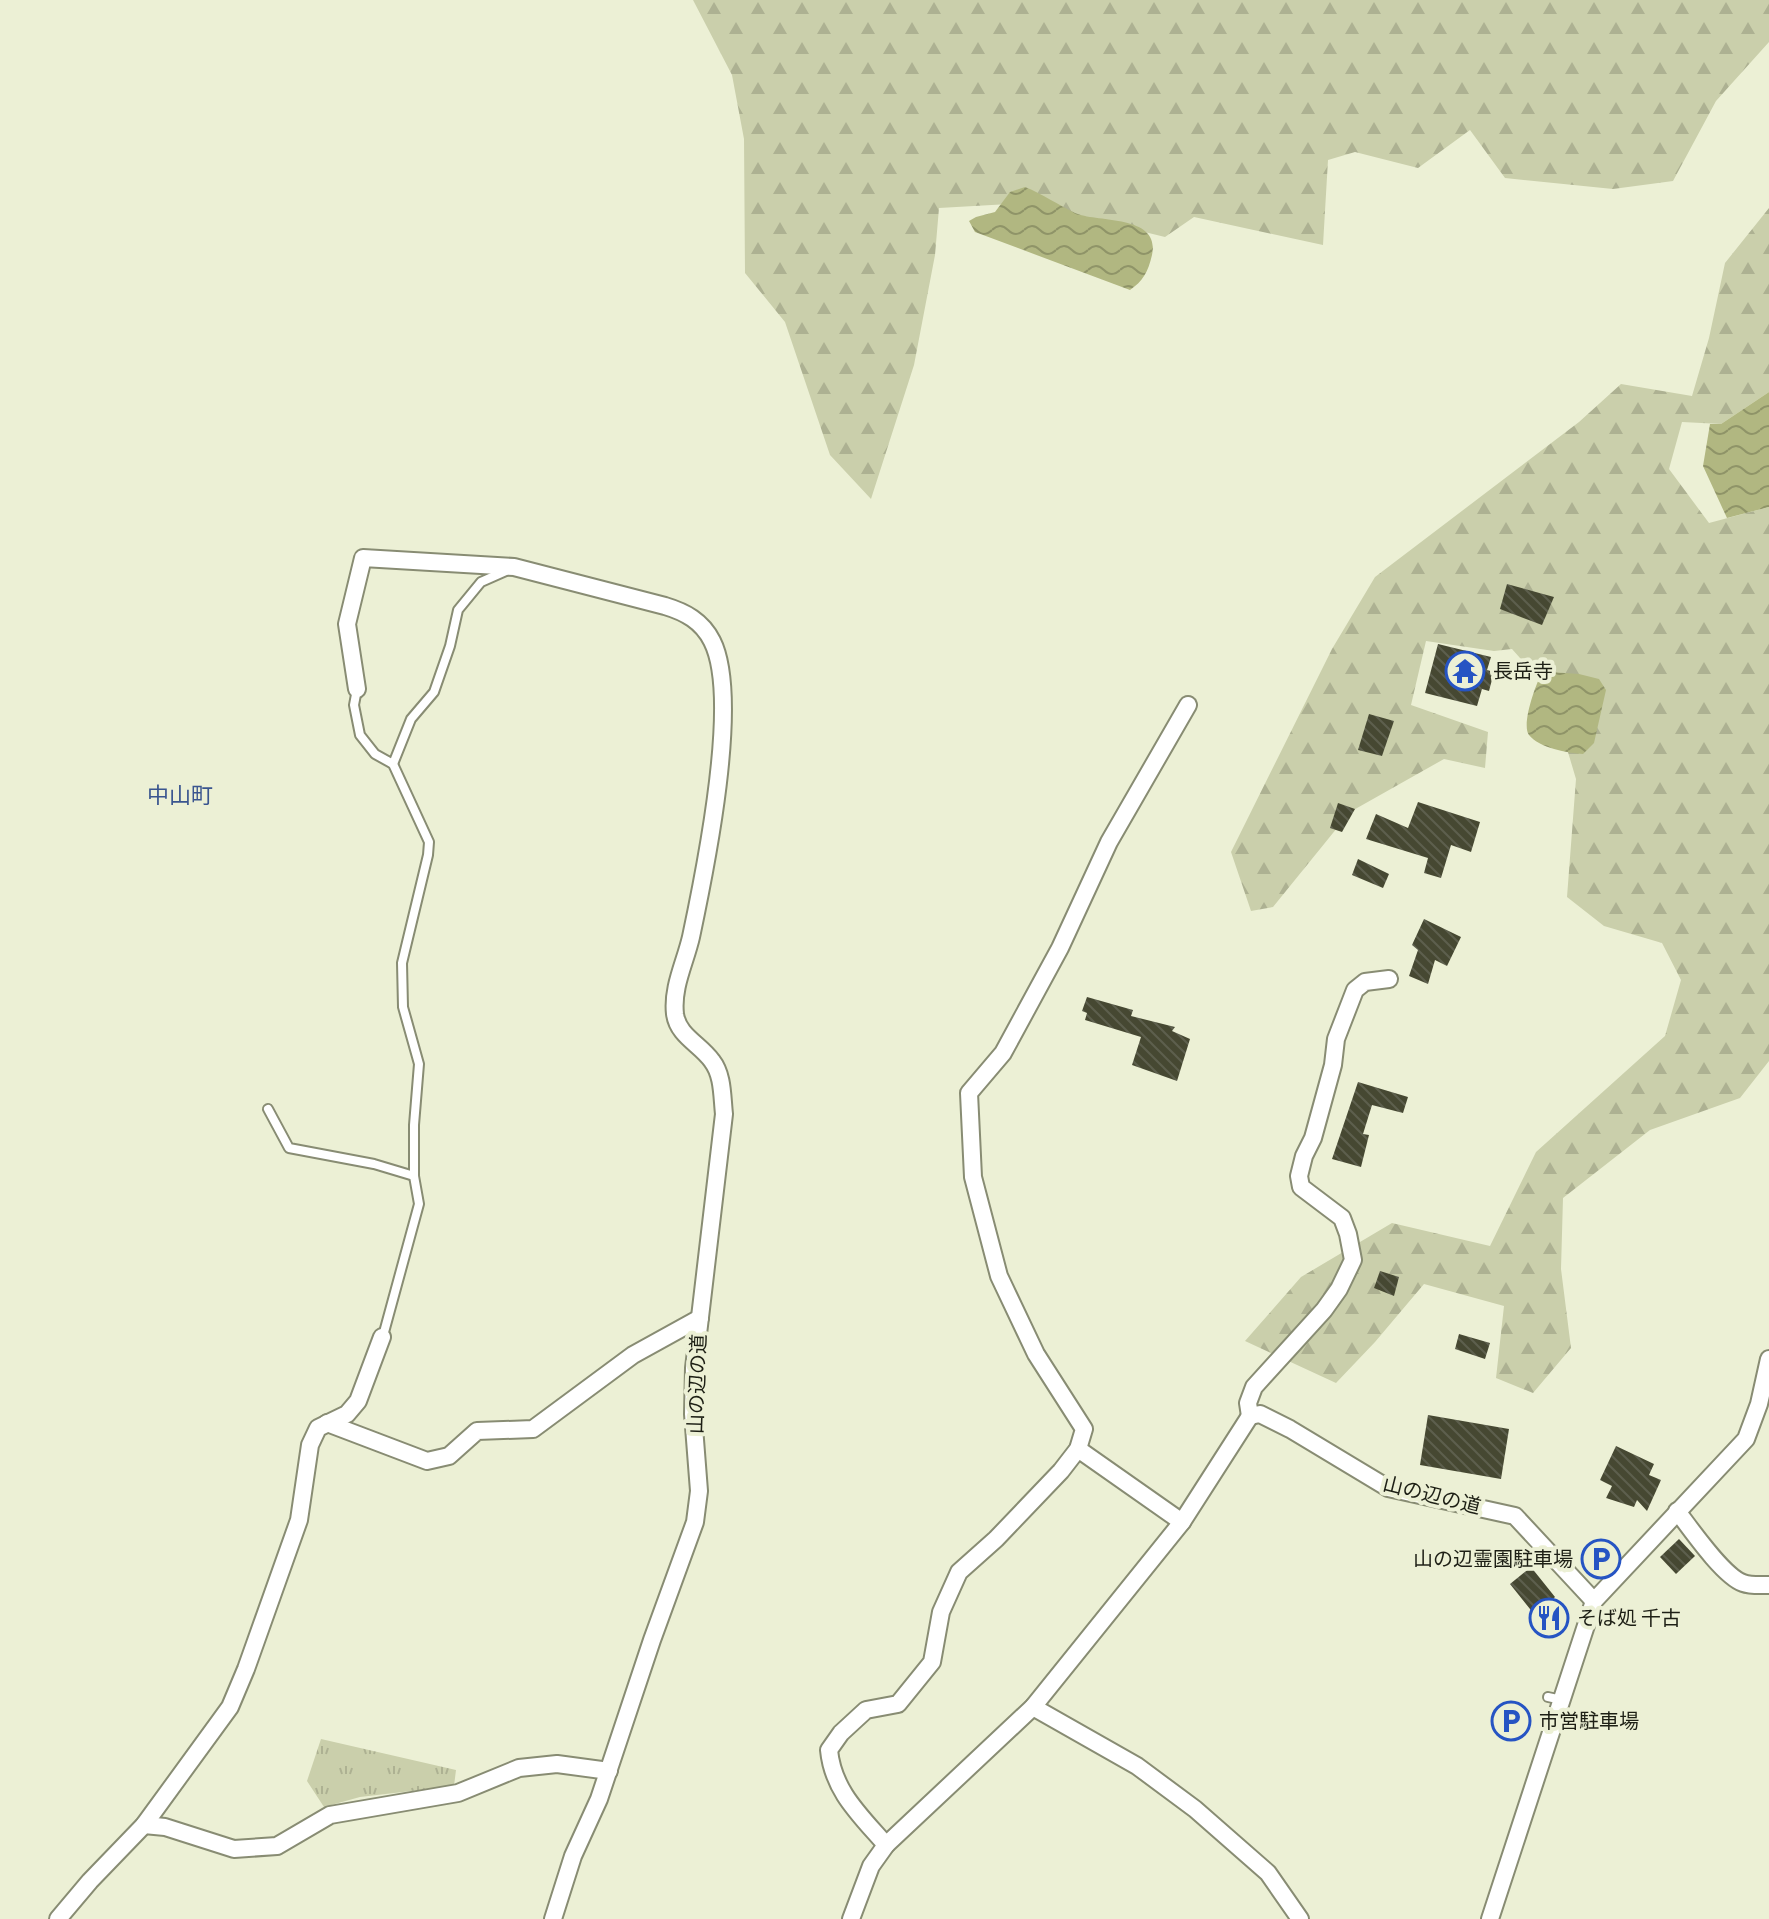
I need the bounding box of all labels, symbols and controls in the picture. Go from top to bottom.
temple icon: 長岳寺 [1444,650,1486,692]
place label: 長岳寺 [1493,659,1553,683]
district label: 中山町 [147,782,213,809]
street label: 山の辺の道 [683,1334,711,1434]
street label: 山の辺の道 [1381,1471,1483,1519]
parking icon: 山の辺霊園駐車場 [1580,1538,1622,1580]
place label: 山の辺霊園駐車場 [1413,1547,1573,1571]
restaurant icon: そば処 千古 [1528,1597,1570,1639]
place label: そば処 千古 [1577,1606,1681,1630]
parking icon: 市営駐車場 [1490,1700,1532,1742]
place label: 市営駐車場 [1539,1709,1639,1733]

